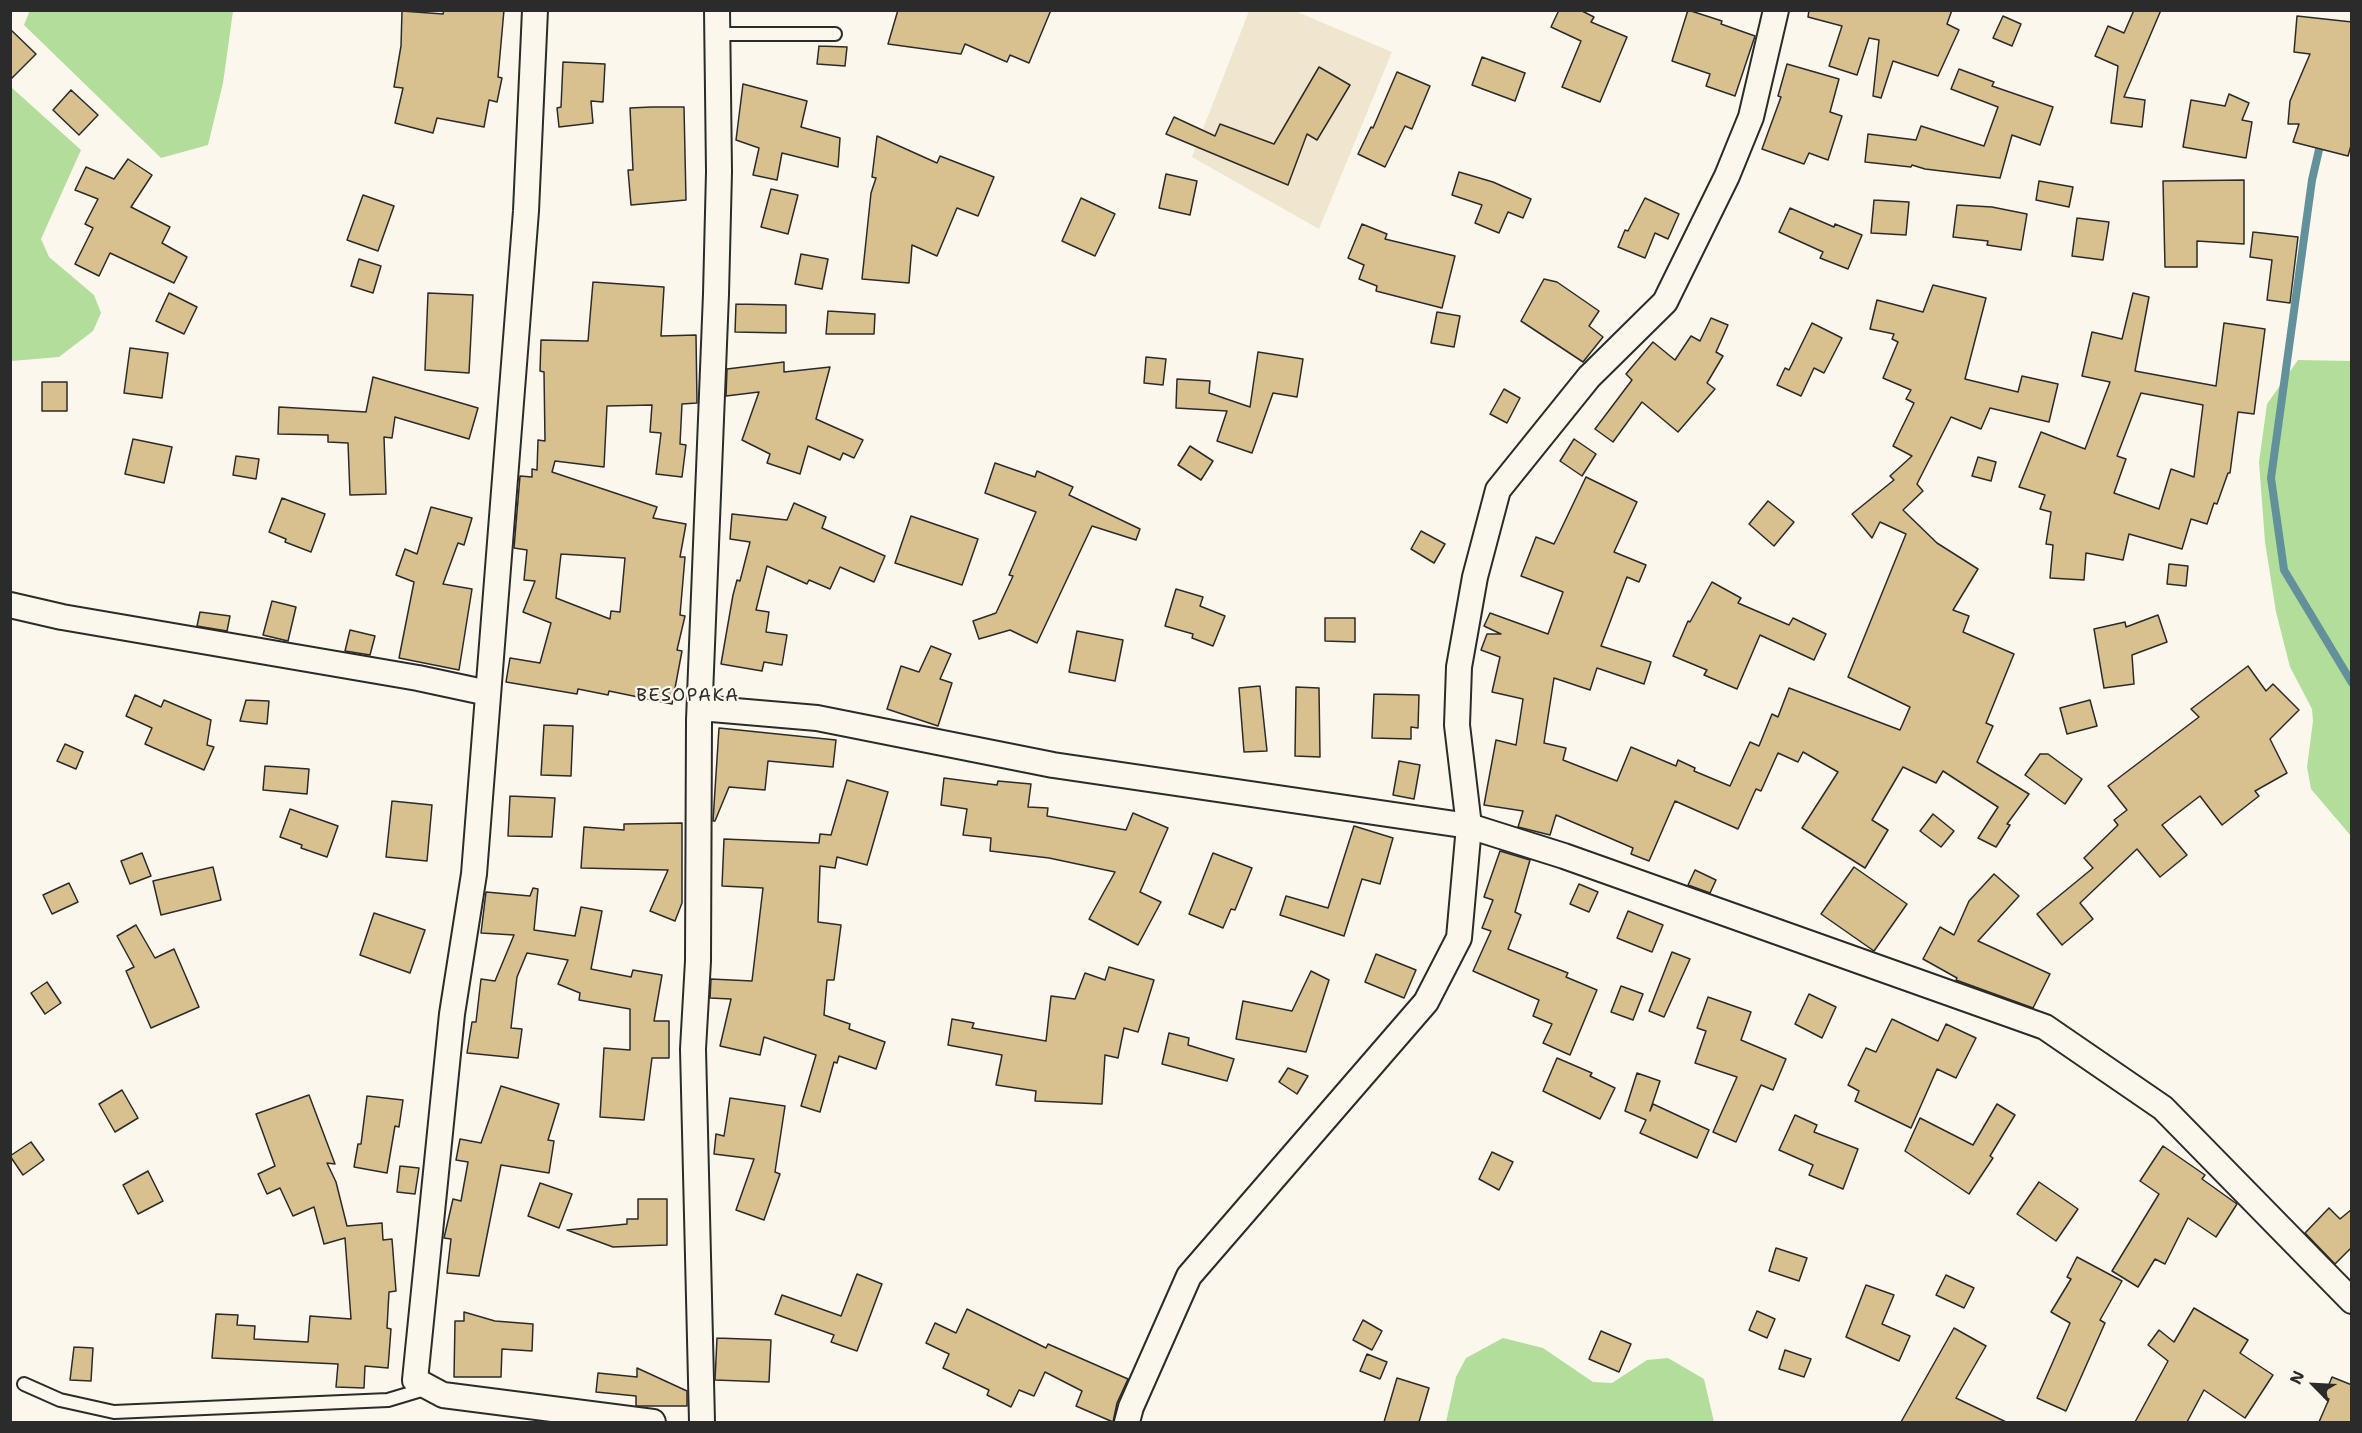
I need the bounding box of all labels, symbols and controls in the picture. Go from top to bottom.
district label: BESOPAKA [636,685,740,707]
north arrow [2284,1355,2344,1415]
text: N [2285,1367,2309,1388]

